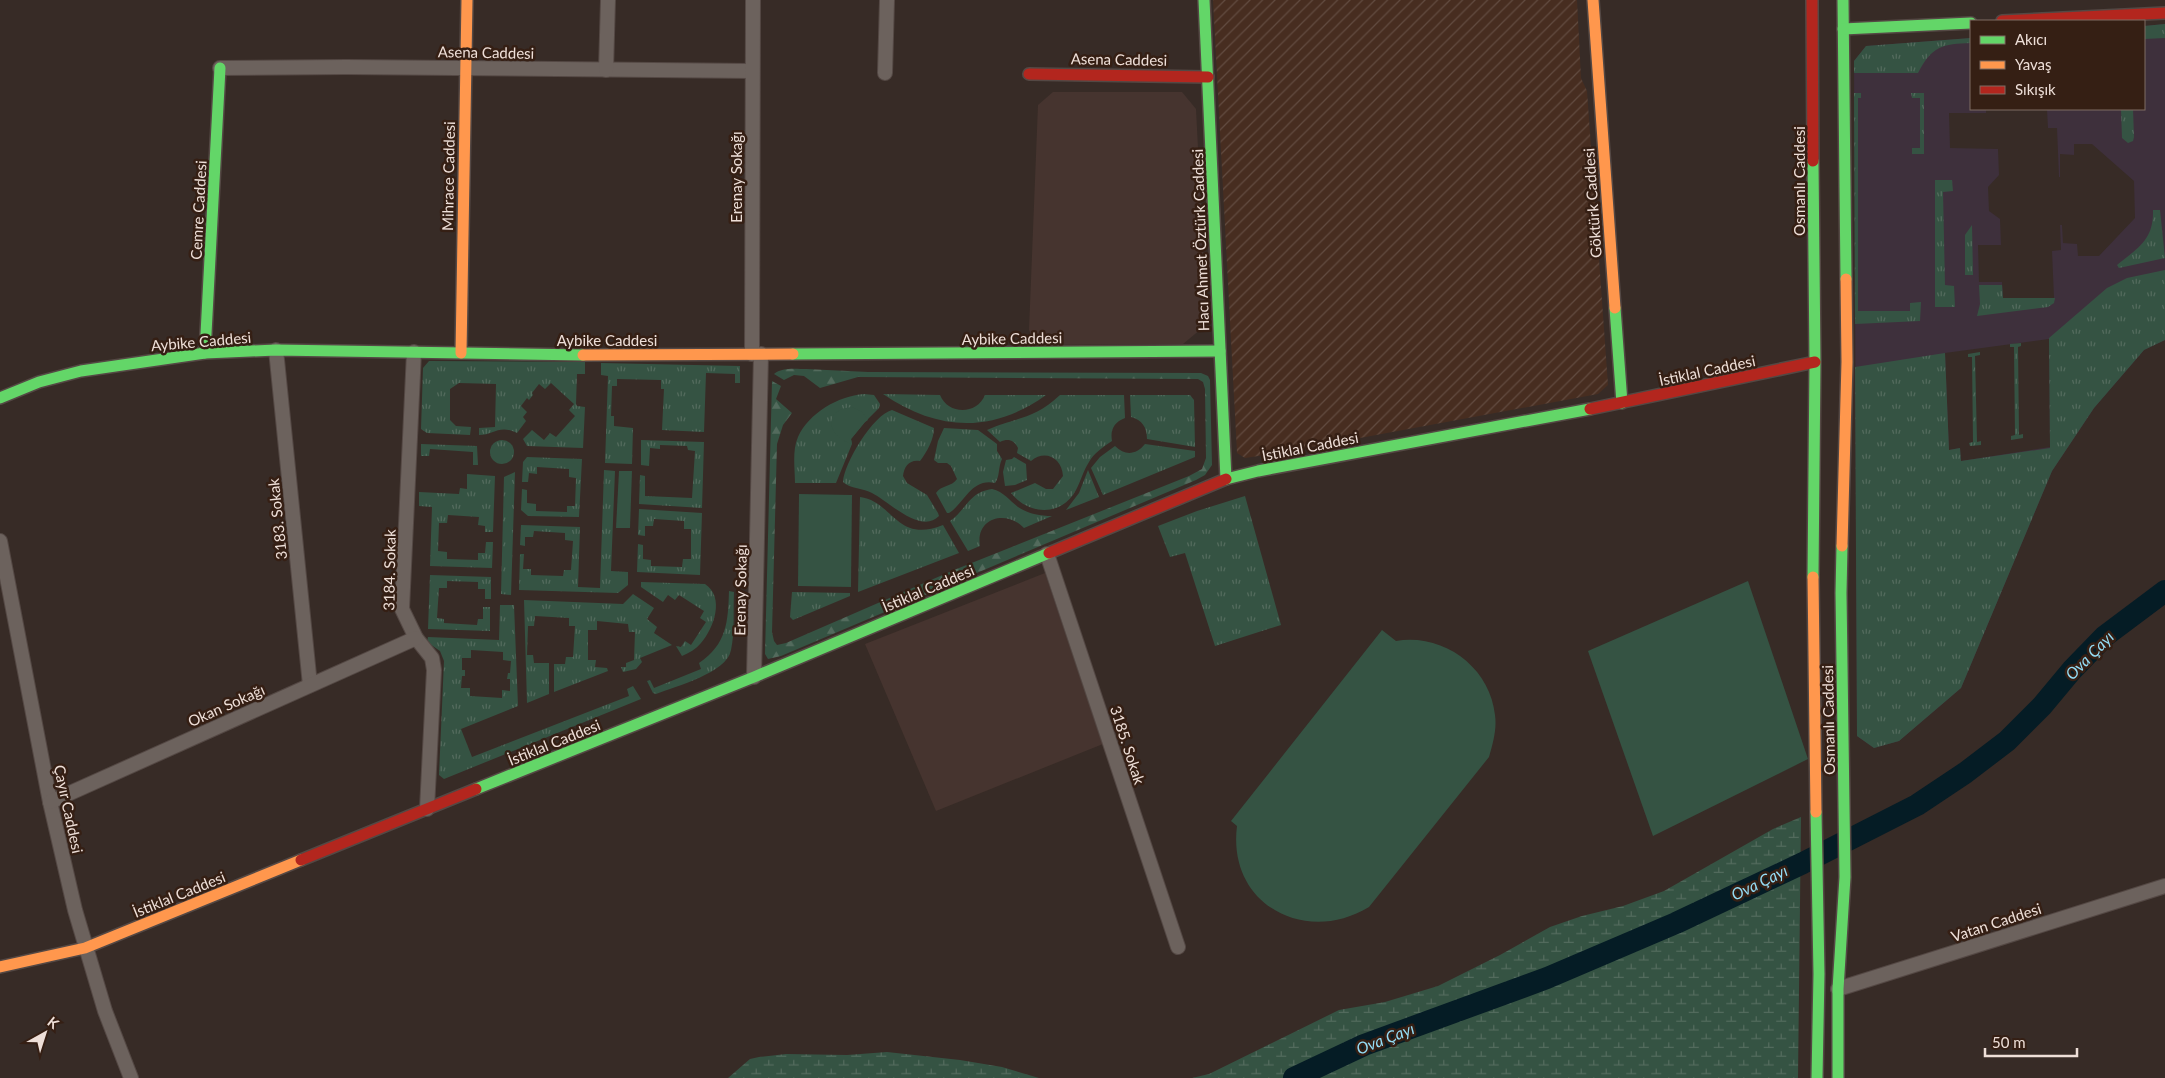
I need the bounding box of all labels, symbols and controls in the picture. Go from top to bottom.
legend [1970,20,2145,110]
text: Akıcı [2015,30,2047,48]
street label: Asena Caddesi [438,42,534,62]
street label: Asena Caddesi [1071,49,1167,69]
text: Yavaş [2015,55,2052,73]
text: Sıkışık [2015,80,2056,98]
street label: Mihrace Caddesi [438,121,458,231]
street label: Osmanlı Caddesi [1790,126,1808,236]
street label: Erenay Sokağı [727,131,745,223]
street label: Göktürk Caddesi [1579,148,1605,258]
street label: Hacı Ahmet Öztürk Caddesi [1188,149,1212,331]
street label: Cemre Caddesi [186,160,210,260]
street label: Aybike Caddesi [150,328,252,354]
street label: Aybike Caddesi [962,328,1062,348]
street label: Aybike Caddesi [557,331,657,349]
street label: İstiklal Caddesi [1657,351,1757,389]
street label: İstiklal Caddesi [1260,428,1360,464]
street label: 3183. Sokak [264,477,290,560]
street label: 3184. Sokak [379,529,399,611]
street label: Erenay Sokağı [730,544,750,636]
street label: İstiklal Caddesi [879,561,977,615]
water label: Ova Çayı [2061,627,2117,683]
street label: Osmanlı Caddesi [1818,665,1838,775]
street label: Okan Sokağı [185,680,267,730]
street label: 3185. Sokak [1107,703,1149,787]
street label: İstiklal Caddesi [505,715,603,769]
street label: Çayır Caddesi [51,763,87,855]
water label: Ova Çayı [1728,860,1790,904]
street label: İstiklal Caddesi [130,867,228,921]
street label: Vatan Caddesi [1949,899,2043,945]
north arrow [20,1008,70,1058]
text: K [44,1013,63,1032]
water label: Ova Çayı [1353,1018,1417,1058]
scale bar [1985,1026,2078,1058]
text: 50 m [1992,1033,2026,1051]

